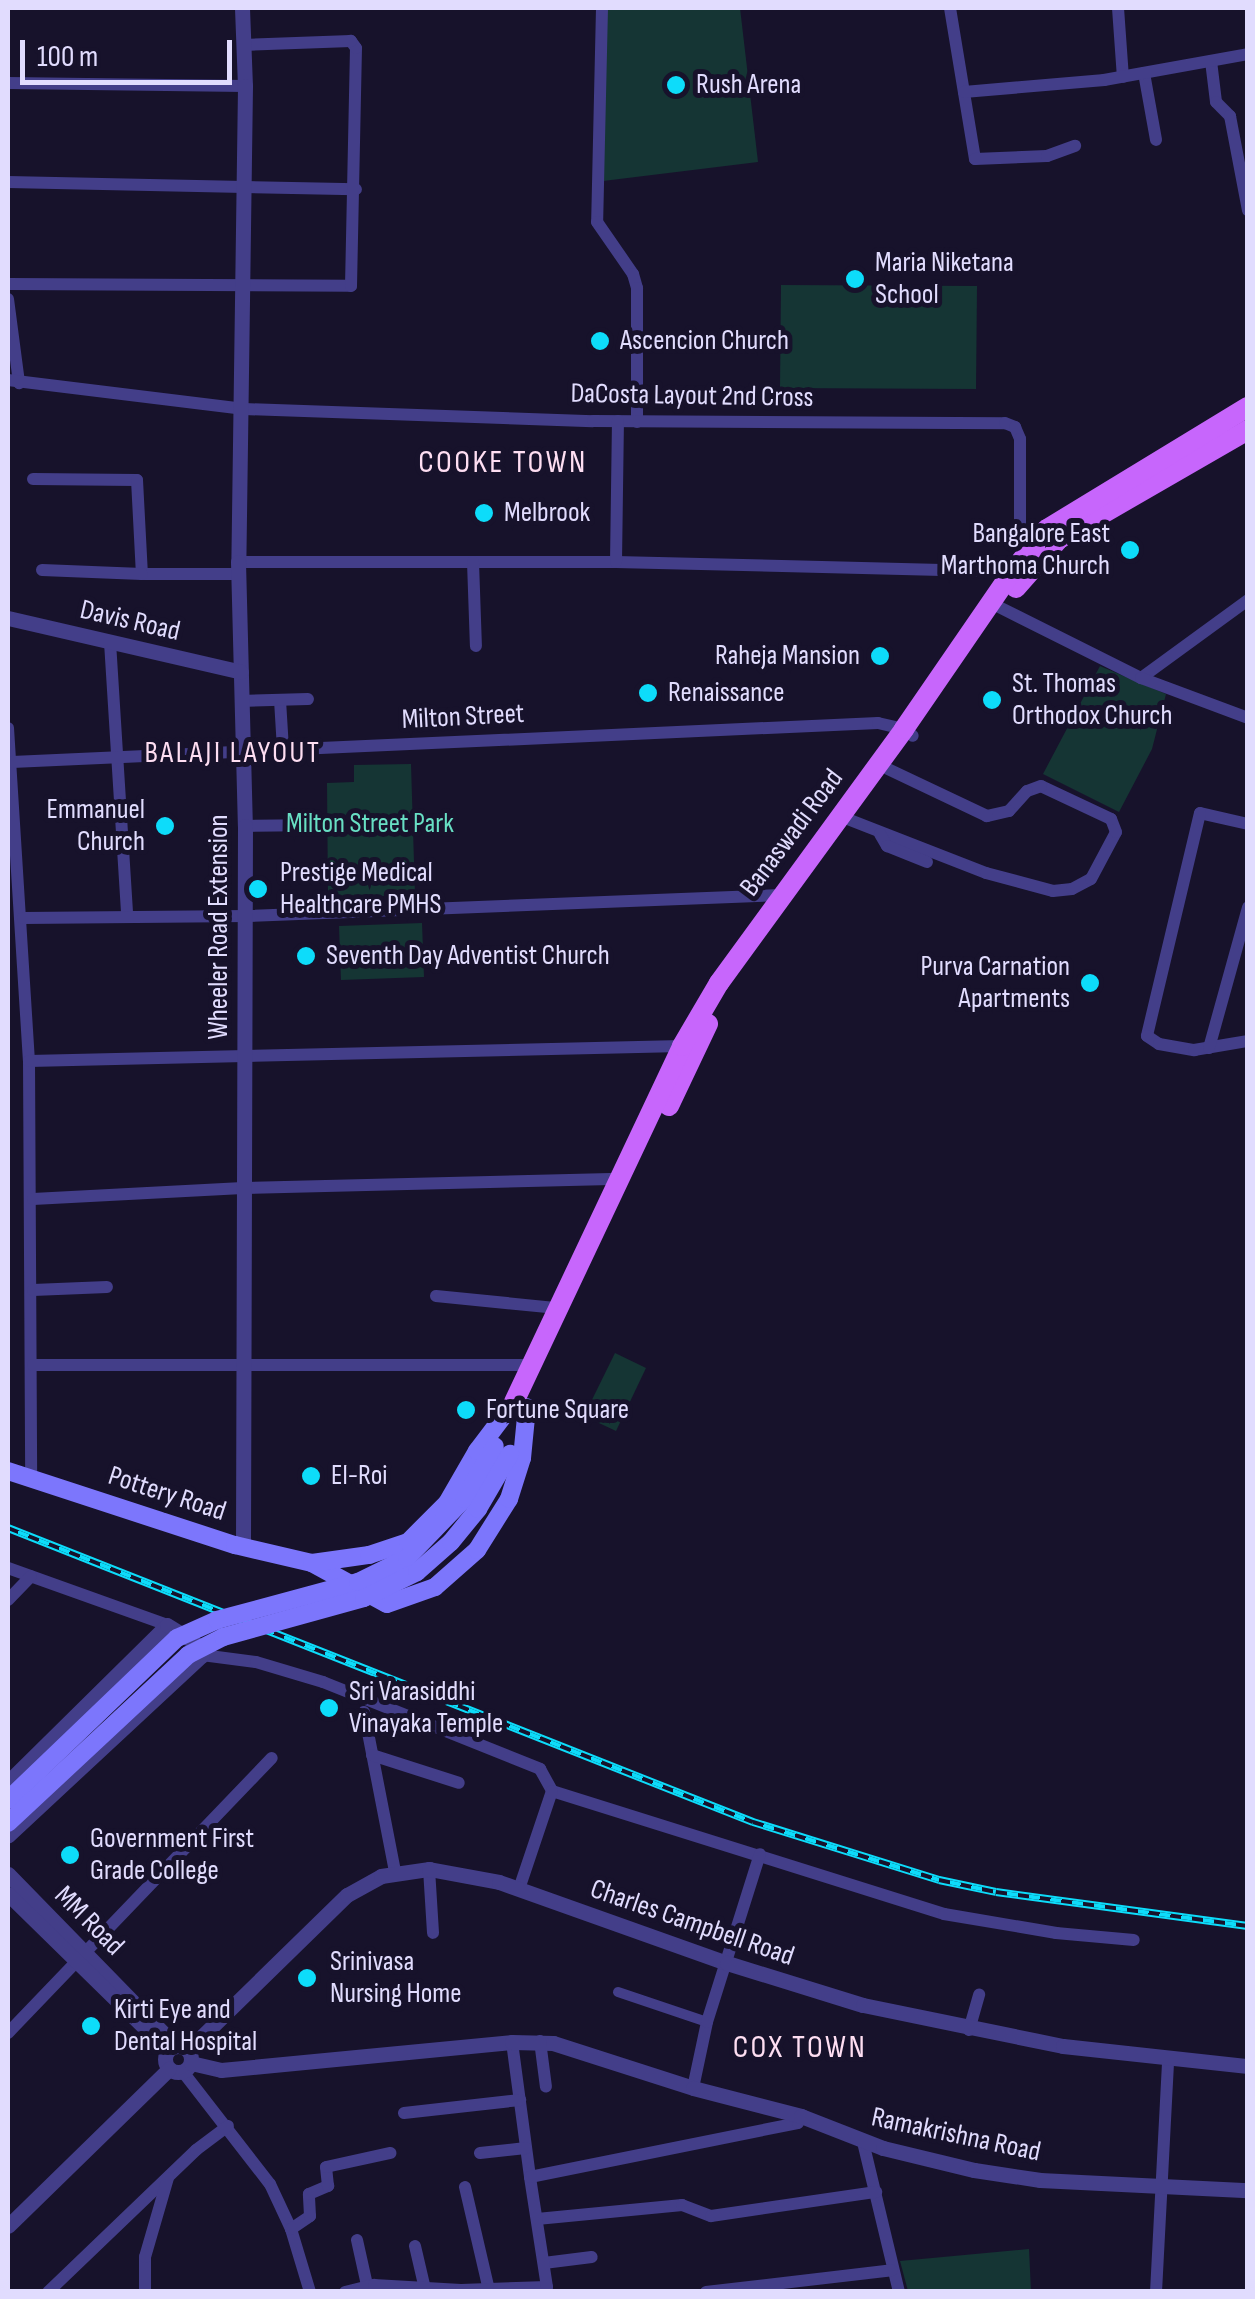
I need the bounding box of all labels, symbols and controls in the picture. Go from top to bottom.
scale bar [25,20,238,82]
text: 100 m [37,39,98,75]
place label: Rush Arena [696,68,801,102]
marker: Rush Arena [665,74,687,96]
place label: Maria Niketana School [875,246,1014,312]
marker: Maria Niketana School [844,268,866,290]
place label: Ascencion Church [620,324,789,358]
marker: Ascencion Church [589,330,611,352]
street label: DaCosta Layout 2nd Cross [570,377,814,415]
district label: COOKE TOWN [418,444,588,482]
place label: Melbrook [504,496,590,530]
marker: Melbrook [473,502,495,524]
place label: Bangalore East Marthoma Church [941,517,1110,583]
marker: Bangalore East Marthoma Church [1119,539,1141,561]
street label: Davis Road [77,593,183,649]
place label: Raheja Mansion [715,639,860,673]
marker: Raheja Mansion [869,645,891,667]
place label: St. Thomas Orthodox Church [1012,667,1172,733]
place label: Renaissance [668,676,785,710]
marker: Renaissance [637,682,659,704]
marker: St. Thomas Orthodox Church [981,689,1003,711]
street label: Milton Street [401,697,525,737]
district label: BALAJI LAYOUT [145,735,321,771]
street label: Banaswadi Road [733,763,851,903]
place label: Emmanuel Church [47,793,145,859]
park label: Milton Street Park [286,807,454,841]
street label: Wheeler Road Extension [202,814,236,1040]
marker: Emmanuel Church [154,815,176,837]
place label: Prestige Medical Healthcare PMHS [280,856,442,922]
marker: Prestige Medical Healthcare PMHS [245,876,271,902]
place label: Seventh Day Adventist Church [326,939,610,973]
marker: Seventh Day Adventist Church [295,945,317,967]
place label: Purva Carnation Apartments [921,950,1070,1016]
marker: Purva Carnation Apartments [1079,972,1101,994]
place label: Fortune Square [486,1393,629,1427]
marker: Fortune Square [455,1399,477,1421]
street label: Pottery Road [104,1459,230,1529]
place label: El-Roi [331,1459,387,1493]
marker: El-Roi [300,1465,322,1487]
place label: Sri Varasiddhi Vinayaka Temple [349,1675,503,1741]
marker: Sri Varasiddhi Vinayaka Temple [318,1697,340,1719]
place label: Government First Grade College [90,1822,254,1888]
marker: Government First Grade College [59,1844,81,1866]
street label: Charles Campbell Road [586,1872,798,1974]
street label: MM Road [47,1879,131,1963]
place label: Srinivasa Nursing Home [330,1945,462,2011]
marker: Srinivasa Nursing Home [294,1965,320,1991]
place label: Kirti Eye and Dental Hospital [114,1993,257,2059]
marker: Kirti Eye and Dental Hospital [78,2013,104,2039]
district label: COX TOWN [733,2029,867,2067]
street label: Ramakrishna Road [868,2101,1044,2169]

